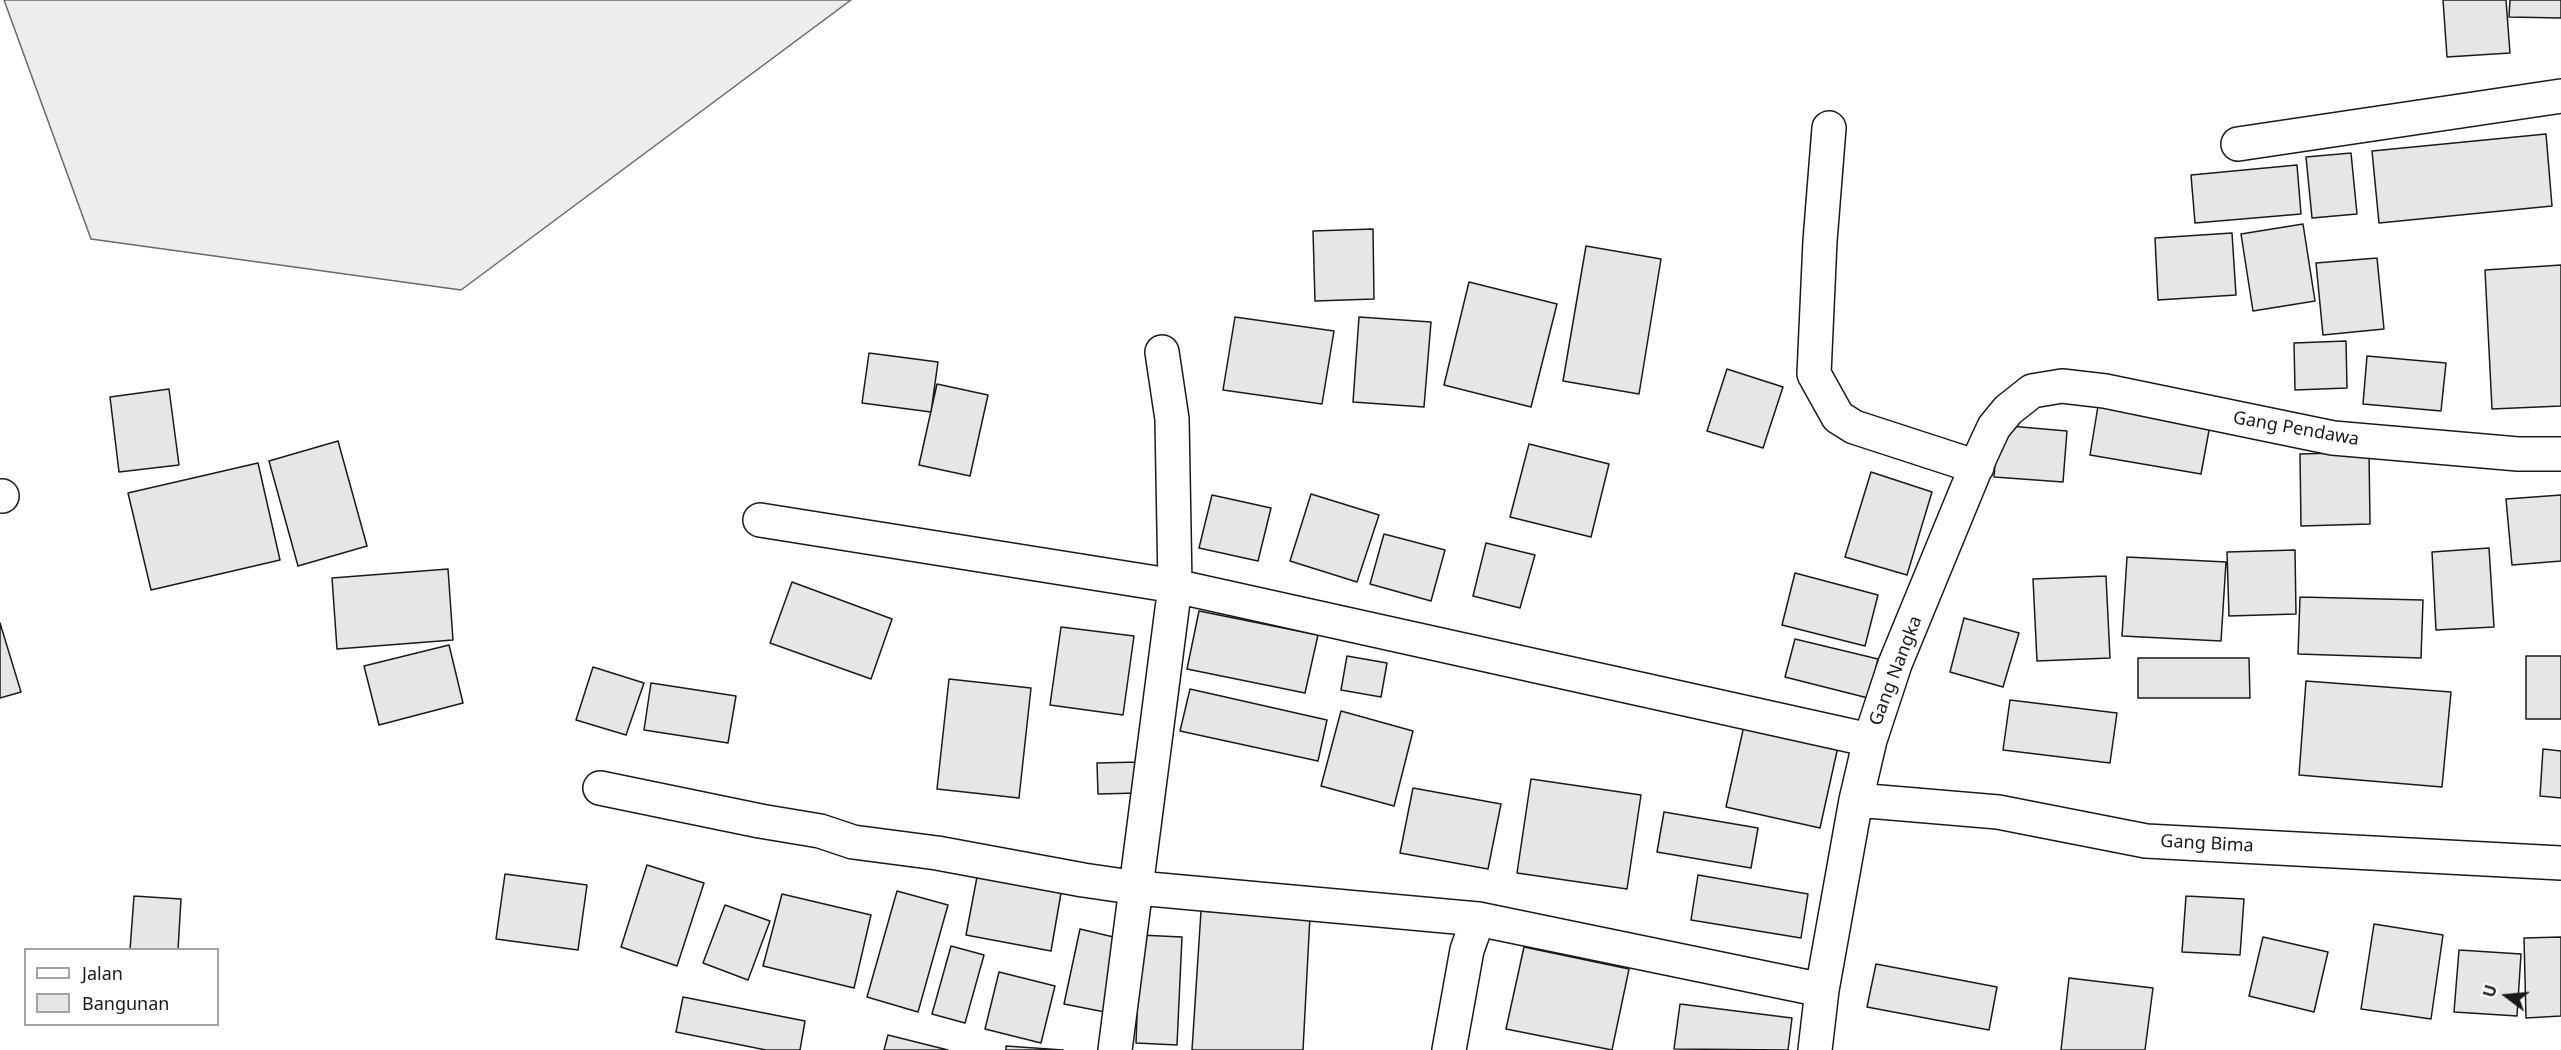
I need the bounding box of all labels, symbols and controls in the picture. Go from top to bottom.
street label: Gang Pendawa [2231,407,2361,451]
street label: Gang Nangka [1865,613,1927,729]
street label: Gang Bima [2160,831,2254,857]
legend [24,948,219,1026]
text: Jalan [82,961,123,985]
north arrow [2477,966,2537,1026]
text: U [2477,982,2502,1000]
text: Bangunan [82,991,169,1015]

